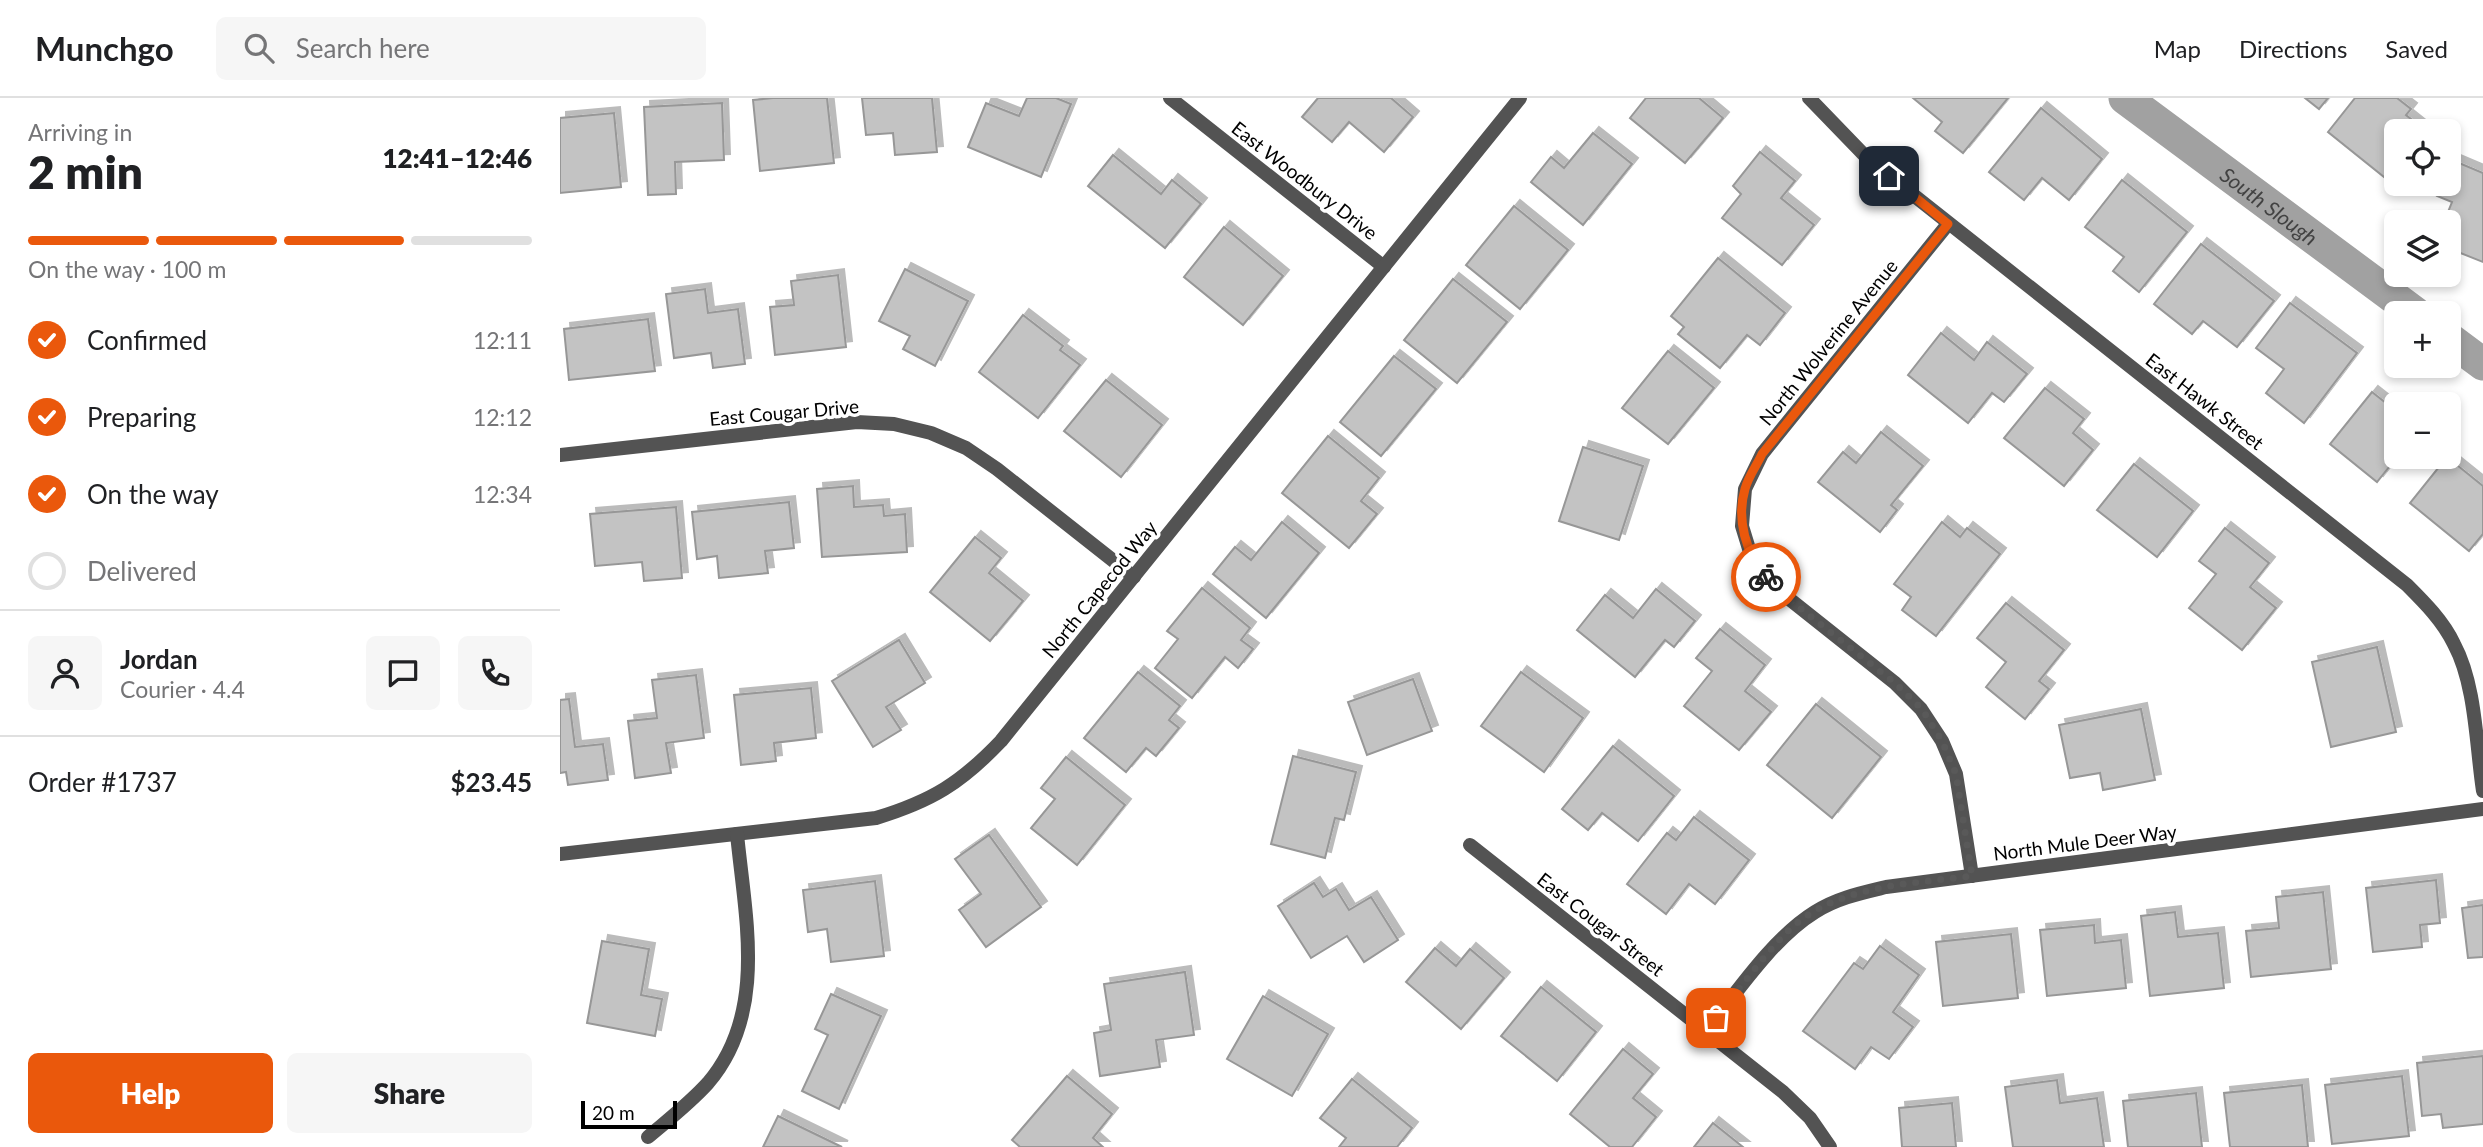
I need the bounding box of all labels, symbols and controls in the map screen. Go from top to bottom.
search box [216,17,706,80]
text: Munchgo [35,28,174,68]
icon: search [240,29,278,67]
text: Search here [296,32,430,64]
text: Map [2154,34,2201,63]
text: Directions [2239,34,2347,63]
text: Saved [2385,34,2448,63]
street label: East Woodbury Drive [1228,116,1382,244]
text: Arriving in [28,118,132,146]
map controls [2384,119,2461,469]
button: locate [2384,119,2461,196]
text: 12:41–12:46 [382,142,532,174]
text: 2 min [28,144,143,199]
pin [1859,146,1919,206]
icon: home [1870,157,1908,195]
water label: South Slough [2216,161,2323,249]
button: layers [2384,210,2461,287]
street label: North Wolverine Avenue [1754,254,1902,430]
text: On the way · 100 m [28,255,227,283]
button: + [2384,301,2461,378]
icon: check [28,321,66,359]
text: Confirmed [87,324,207,356]
text: 12:11 [473,326,532,354]
street label: East Hawk Street [2141,348,2269,454]
button: − [2384,392,2461,469]
street label: East Cougar Drive [708,394,860,430]
icon: check [28,398,66,436]
text: Preparing [87,401,196,433]
text: 12:12 [473,403,532,431]
icon: check [28,475,66,513]
text: On the way [87,478,219,510]
text: 12:34 [473,480,532,508]
street label: North Capecod Way [1037,516,1161,662]
courier [1731,542,1801,612]
text: Delivered [87,555,197,587]
icon: bike [1747,558,1785,596]
button: person [28,636,102,710]
button: chat [366,636,440,710]
button: phone [458,636,532,710]
text: Jordan [120,643,198,675]
text: Courier · 4.4 [120,675,245,703]
text: Order #1737 [28,766,177,798]
text: $23.45 [450,766,532,798]
street label: North Mule Deer Way [1992,819,2178,865]
street label: East Cougar Street [1533,867,1669,981]
pin [1686,988,1746,1048]
icon: bag [1697,999,1735,1037]
button: Help [28,1053,273,1133]
button: Share [287,1053,532,1133]
scale bar [581,1098,677,1130]
text: 20 m [592,1101,635,1124]

